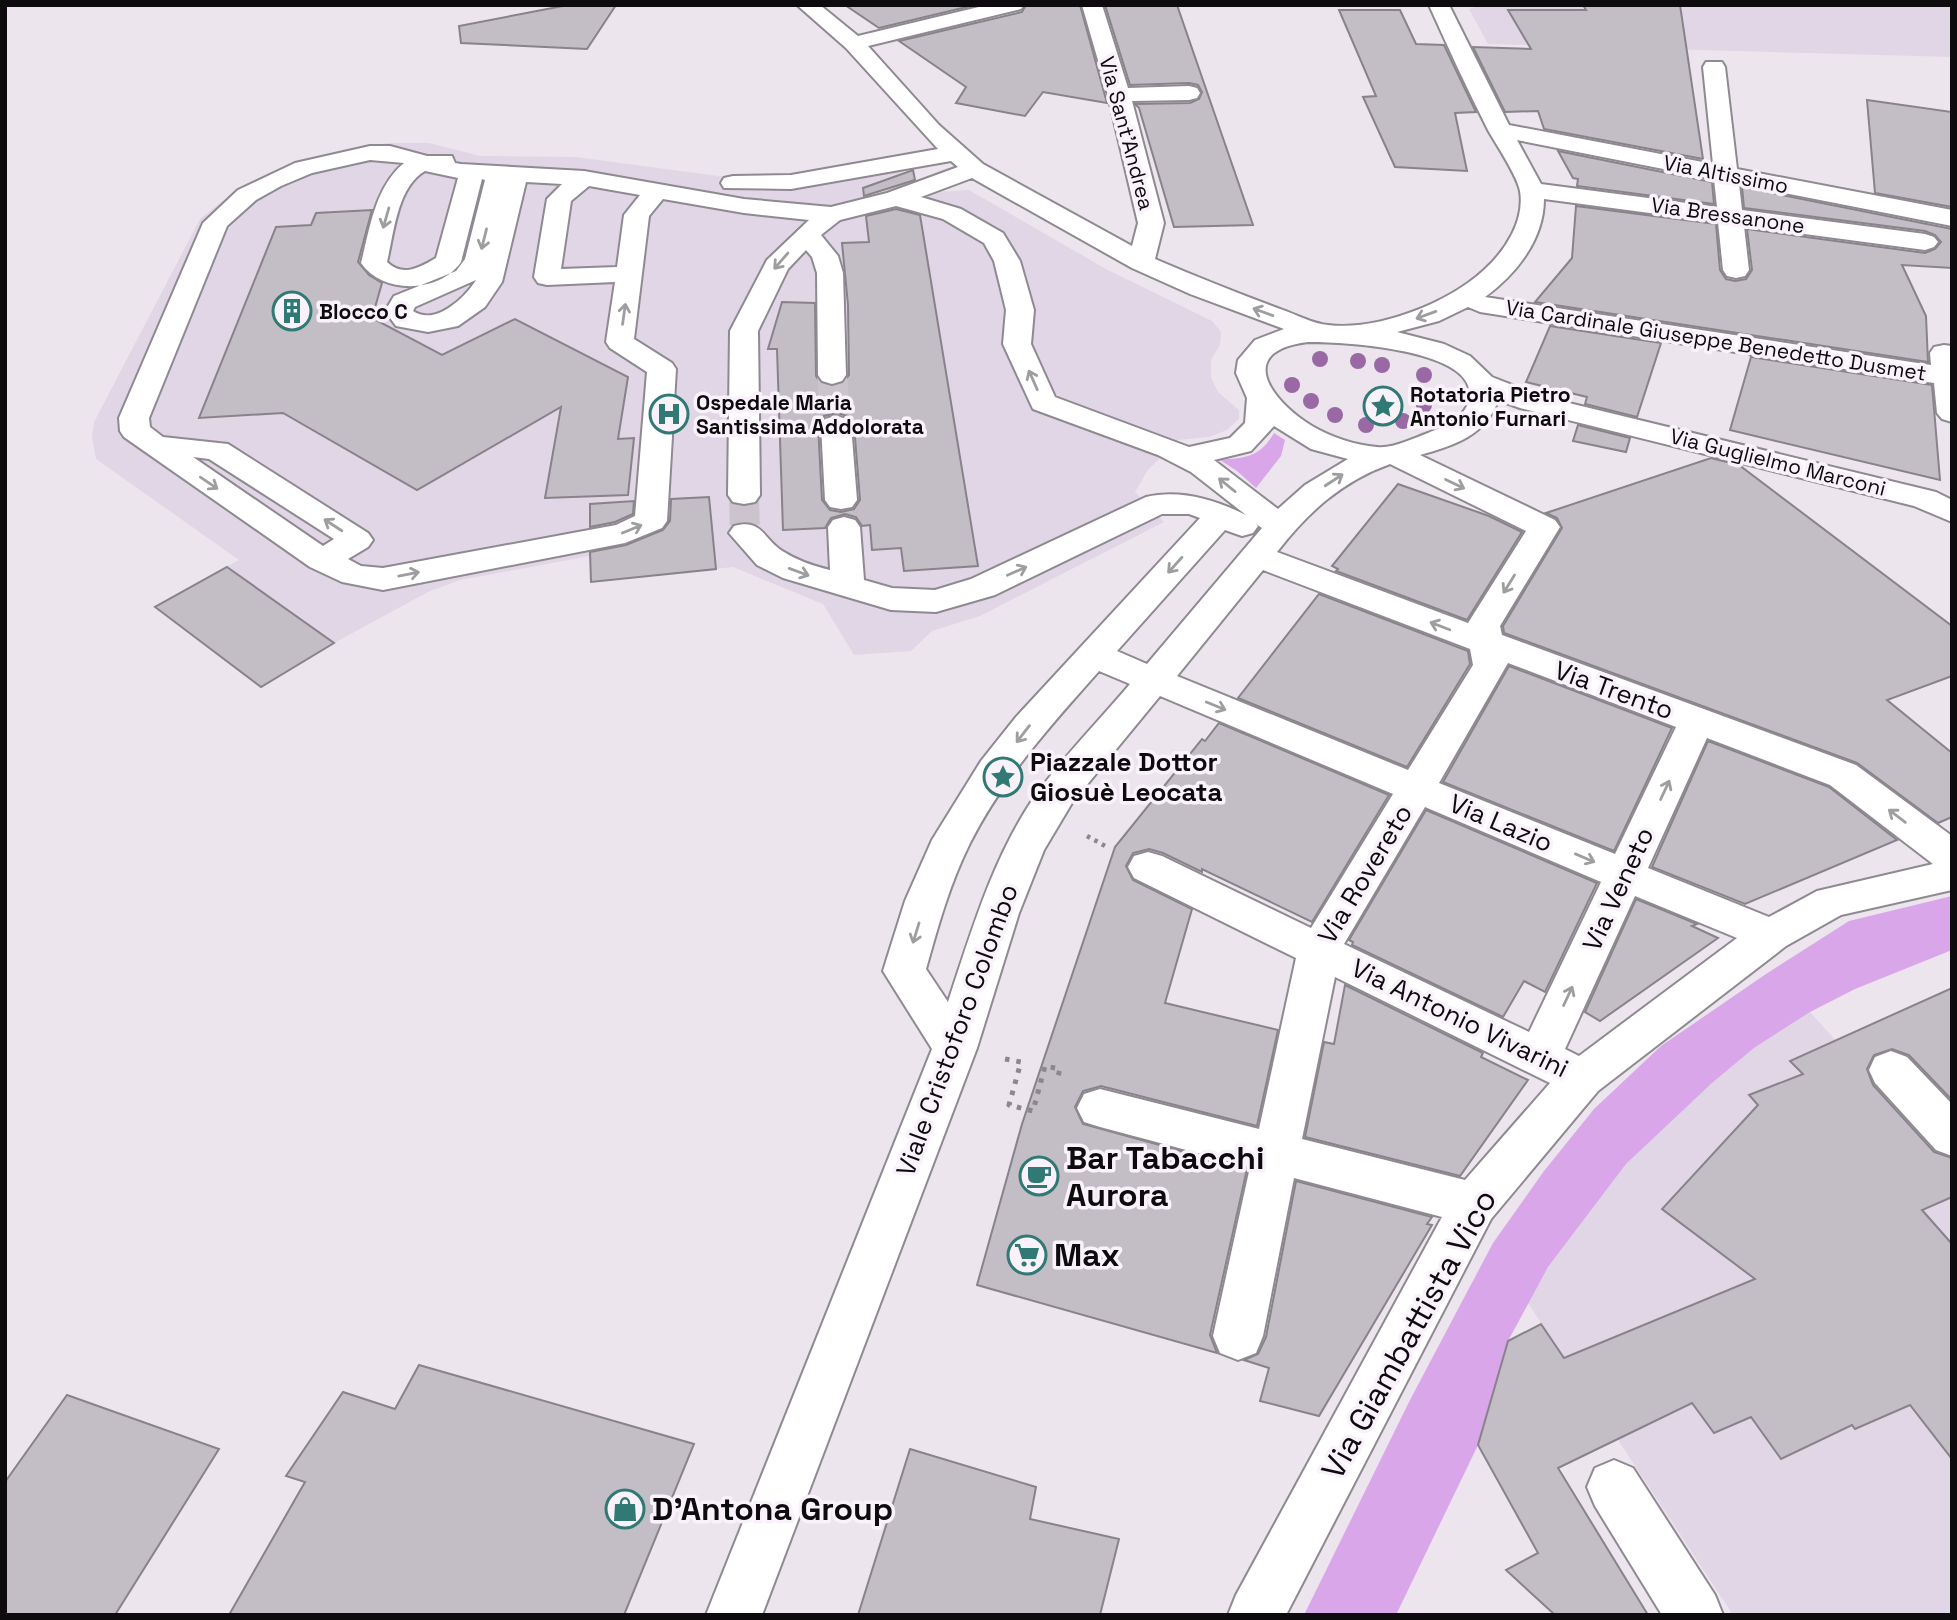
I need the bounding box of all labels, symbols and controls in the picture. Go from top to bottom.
street label: Via Sant'Andrea [1094,53,1160,213]
street label: Via Altissimo [1661,149,1791,199]
street label: Via Bressanone [1649,191,1807,239]
one-way arrow [379,206,392,228]
one-way arrow [477,227,490,250]
one-way arrow [773,252,789,270]
building icon: Blocco C [271,290,313,332]
street label: Via Cardinale Giuseppe Benedetto Dusmet [1504,293,1928,387]
place label: Blocco C [319,298,408,325]
one-way arrow [618,303,631,326]
one-way arrow [1253,304,1275,317]
one-way arrow [1416,310,1438,322]
one-way arrow [1026,370,1039,392]
place label: Rotatoria Pietro Antonio Furnari [1410,381,1571,432]
place icon: Rotatoria Pietro Antonio Furnari [1362,385,1404,427]
place label: Ospedale Maria Santissima Addolorata [696,389,924,440]
hospital icon: Ospedale Maria Santissima Addolorata [648,393,690,435]
street label: Via Guglielmo Marconi [1667,422,1889,502]
one-way arrow [1324,473,1344,487]
one-way arrow [199,476,218,490]
one-way arrow [1219,477,1237,493]
one-way arrow [1444,478,1465,491]
one-way arrow [323,517,343,531]
one-way arrow [621,522,642,535]
one-way arrow [1167,556,1183,574]
one-way arrow [1006,564,1027,577]
one-way arrow [397,567,420,580]
one-way arrow [787,567,809,579]
one-way arrow [1501,574,1515,594]
one-way arrow [1430,619,1452,631]
street label: Via Trento [1550,653,1678,727]
one-way arrow [1205,700,1226,713]
one-way arrow [1015,724,1030,743]
place label: Piazzale Dottor Giosuè Leocata [1030,745,1223,809]
place icon: Piazzale Dottor Giosuè Leocata [982,756,1024,798]
one-way arrow [1658,780,1672,801]
street label: Via Lazio [1444,786,1558,860]
street label: Via Rovereto [1310,798,1420,950]
one-way arrow [1888,808,1907,823]
street label: Via Veneto [1575,822,1661,956]
one-way arrow [1573,852,1595,865]
street label: Viale Cristoforo Colombo [888,879,1026,1181]
one-way arrow [908,922,921,944]
street label: Via Antonio Vivarini [1346,951,1574,1085]
one-way arrow [1562,986,1575,1007]
place label: Bar Tabacchi Aurora [1066,1138,1264,1215]
cafe icon: Bar Tabacchi Aurora [1018,1155,1060,1197]
street label: Via Giambattista Vico [1313,1182,1505,1486]
supermarket icon: Max [1006,1234,1048,1276]
place label: Max [1054,1235,1120,1275]
shop icon: D'Antona Group [604,1488,646,1530]
place label: D'Antona Group [652,1489,893,1529]

